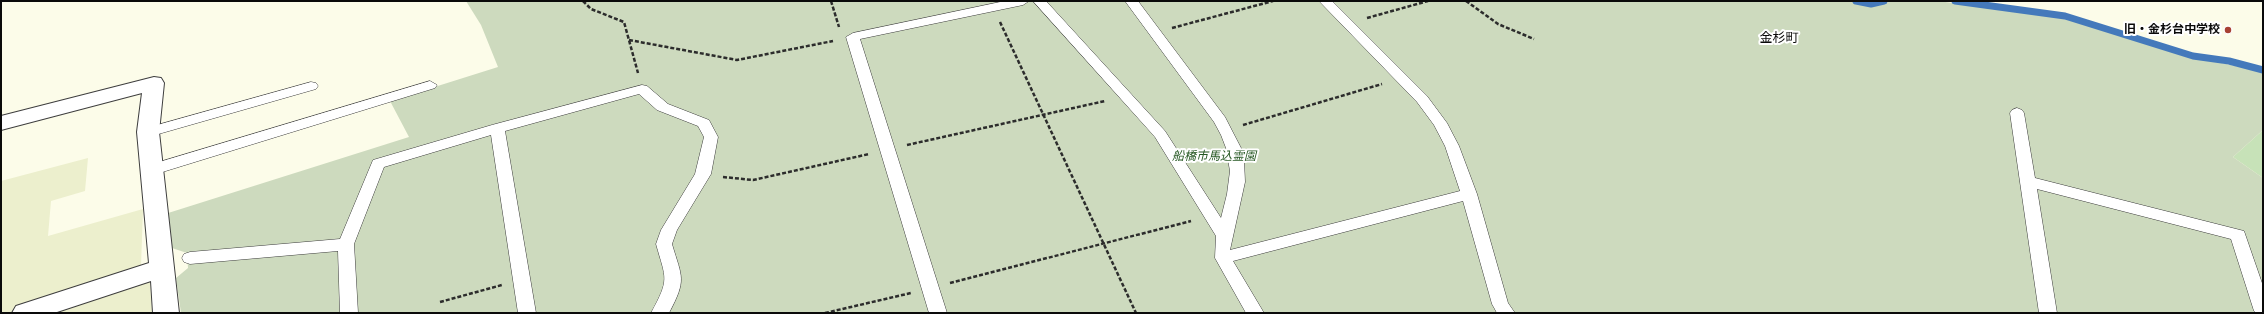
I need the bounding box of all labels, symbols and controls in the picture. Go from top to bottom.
place label: 旧・金杉台中学校 [2124,23,2220,37]
marker: 旧・金杉台中学校 [2223,25,2233,35]
district label: 金杉町 [1760,30,1798,46]
park label: 船橋市馬込霊園 [1172,150,1256,164]

